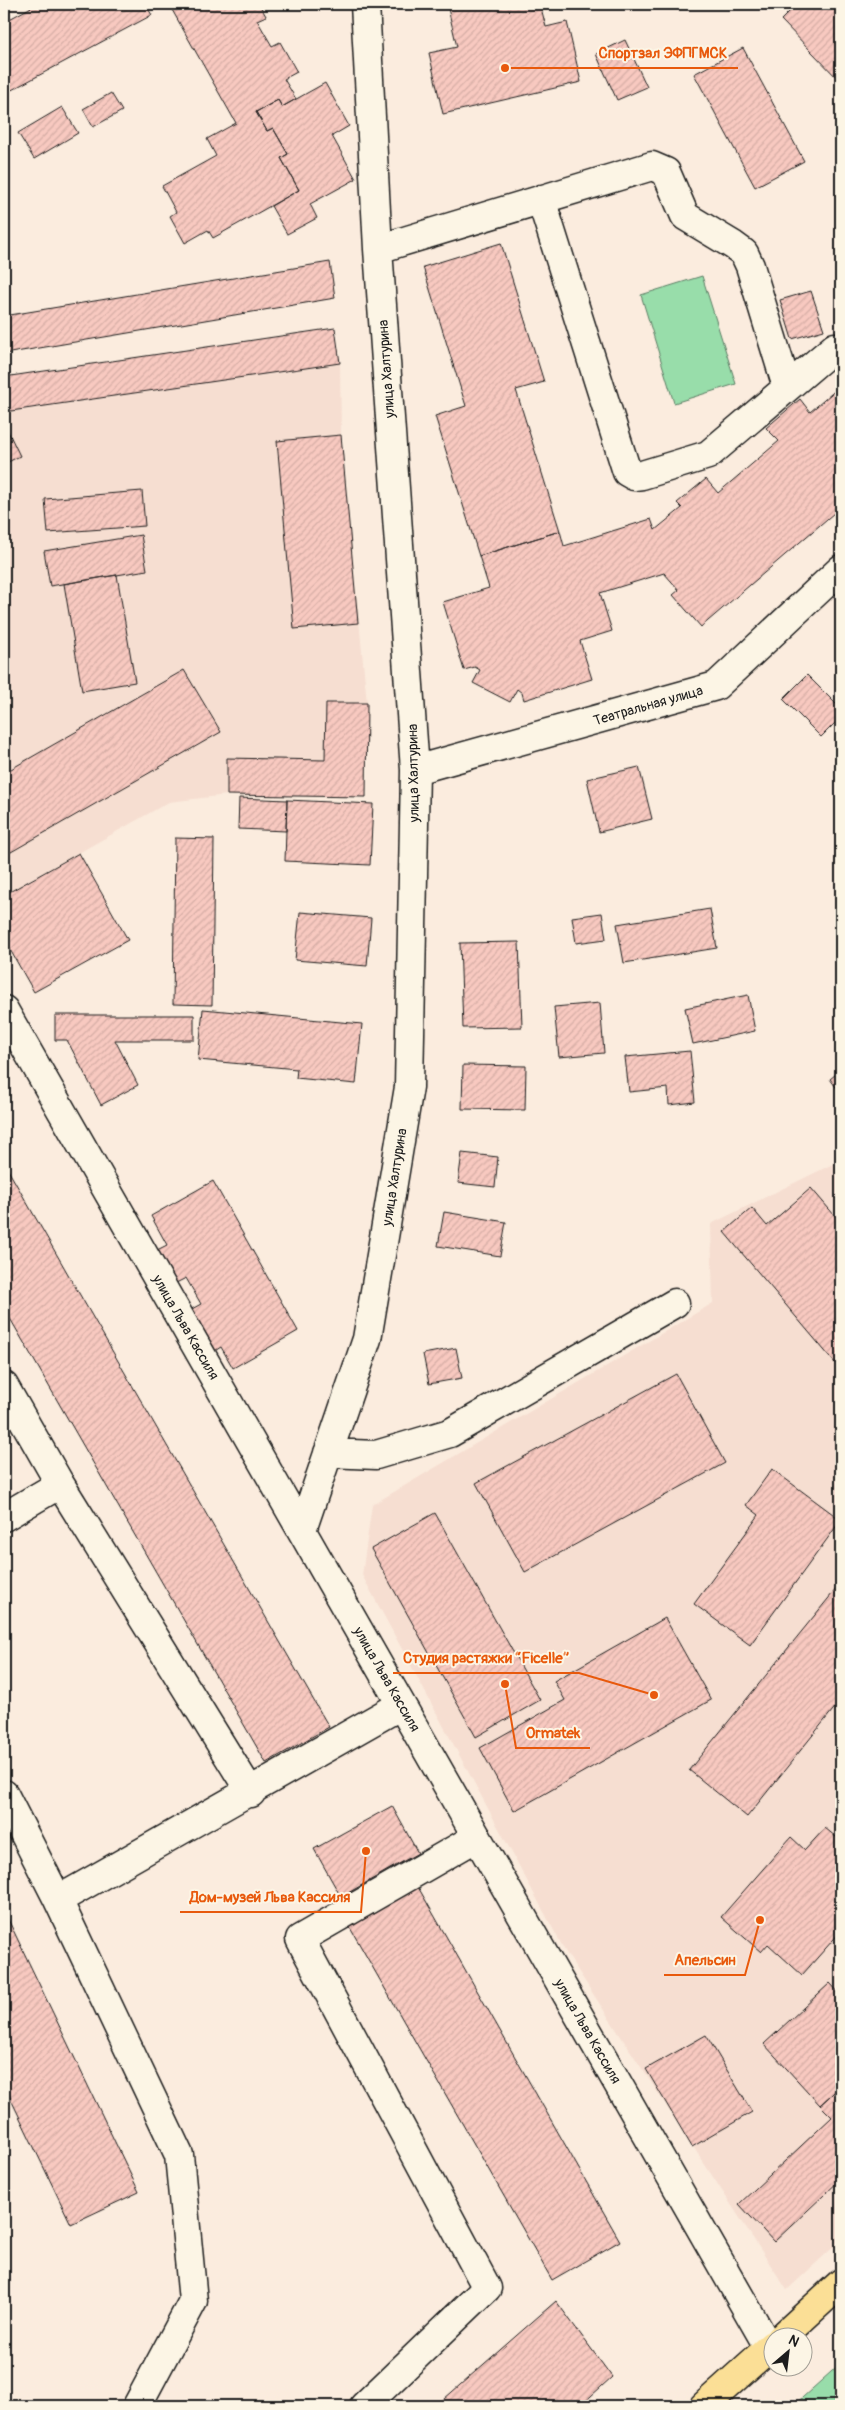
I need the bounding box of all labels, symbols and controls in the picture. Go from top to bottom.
callout: Спортзал ЭФПГМСК [589,38,738,68]
text: Спортзал ЭФПГМСК [599,44,728,63]
street label: улица Халтурина [375,319,398,420]
street label: Театральная улица [591,682,705,729]
street label: улица Халтурина [404,724,423,823]
street label: улица Халтурина [378,1127,411,1228]
street label: улица Льва Кассиля [148,1271,222,1383]
street label: улица Льва Кассиля [349,1623,423,1735]
callout: Студия растяжки “Ficelle” [393,1643,579,1673]
text: Студия растяжки “Ficelle” [403,1649,569,1668]
callout: Ormatek [516,1718,590,1748]
text: Ormatek [526,1724,581,1743]
callout: Дом-музей Льва Кассиля [180,1882,361,1912]
text: Дом-музей Льва Кассиля [189,1888,350,1907]
callout: Апельсин [664,1945,745,1975]
text: Апельсин [674,1951,736,1970]
street label: улица Льва Кассиля [550,1975,624,2087]
north arrow [762,2328,812,2378]
text: N [786,2331,802,2351]

